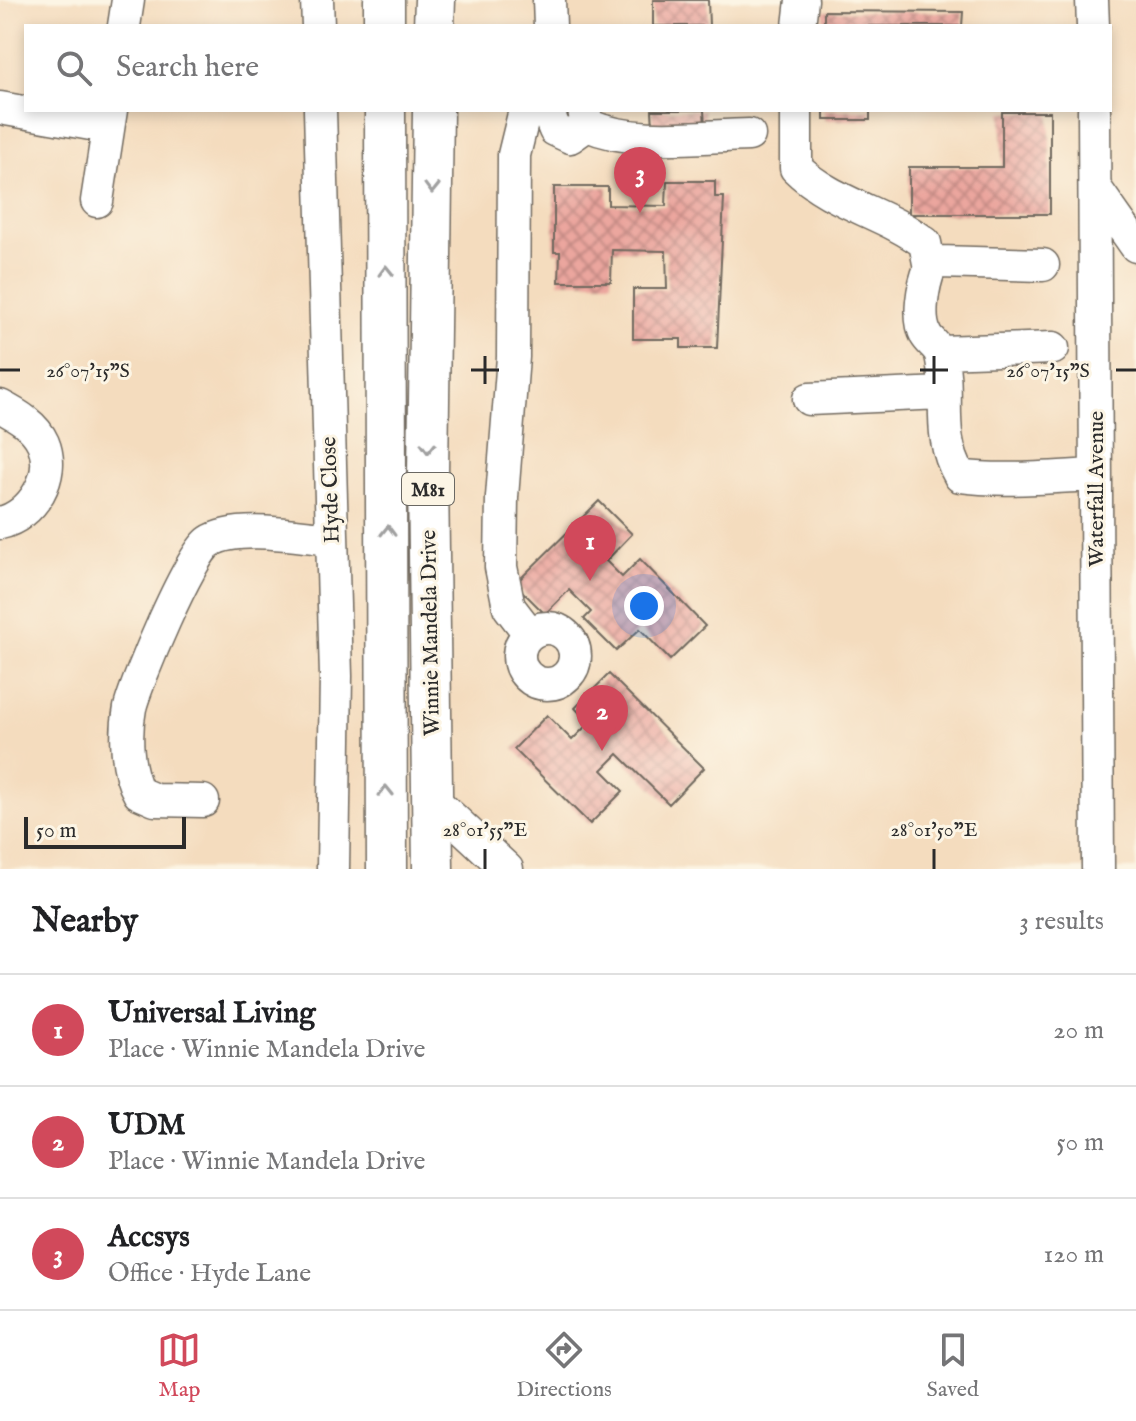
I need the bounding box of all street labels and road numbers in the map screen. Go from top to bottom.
street label: Waterfall Avenue [1083,411,1111,567]
street label: Hyde Close [315,436,347,544]
road number: M81 [402,473,454,505]
street label: Winnie Mandela Drive [415,530,447,736]

